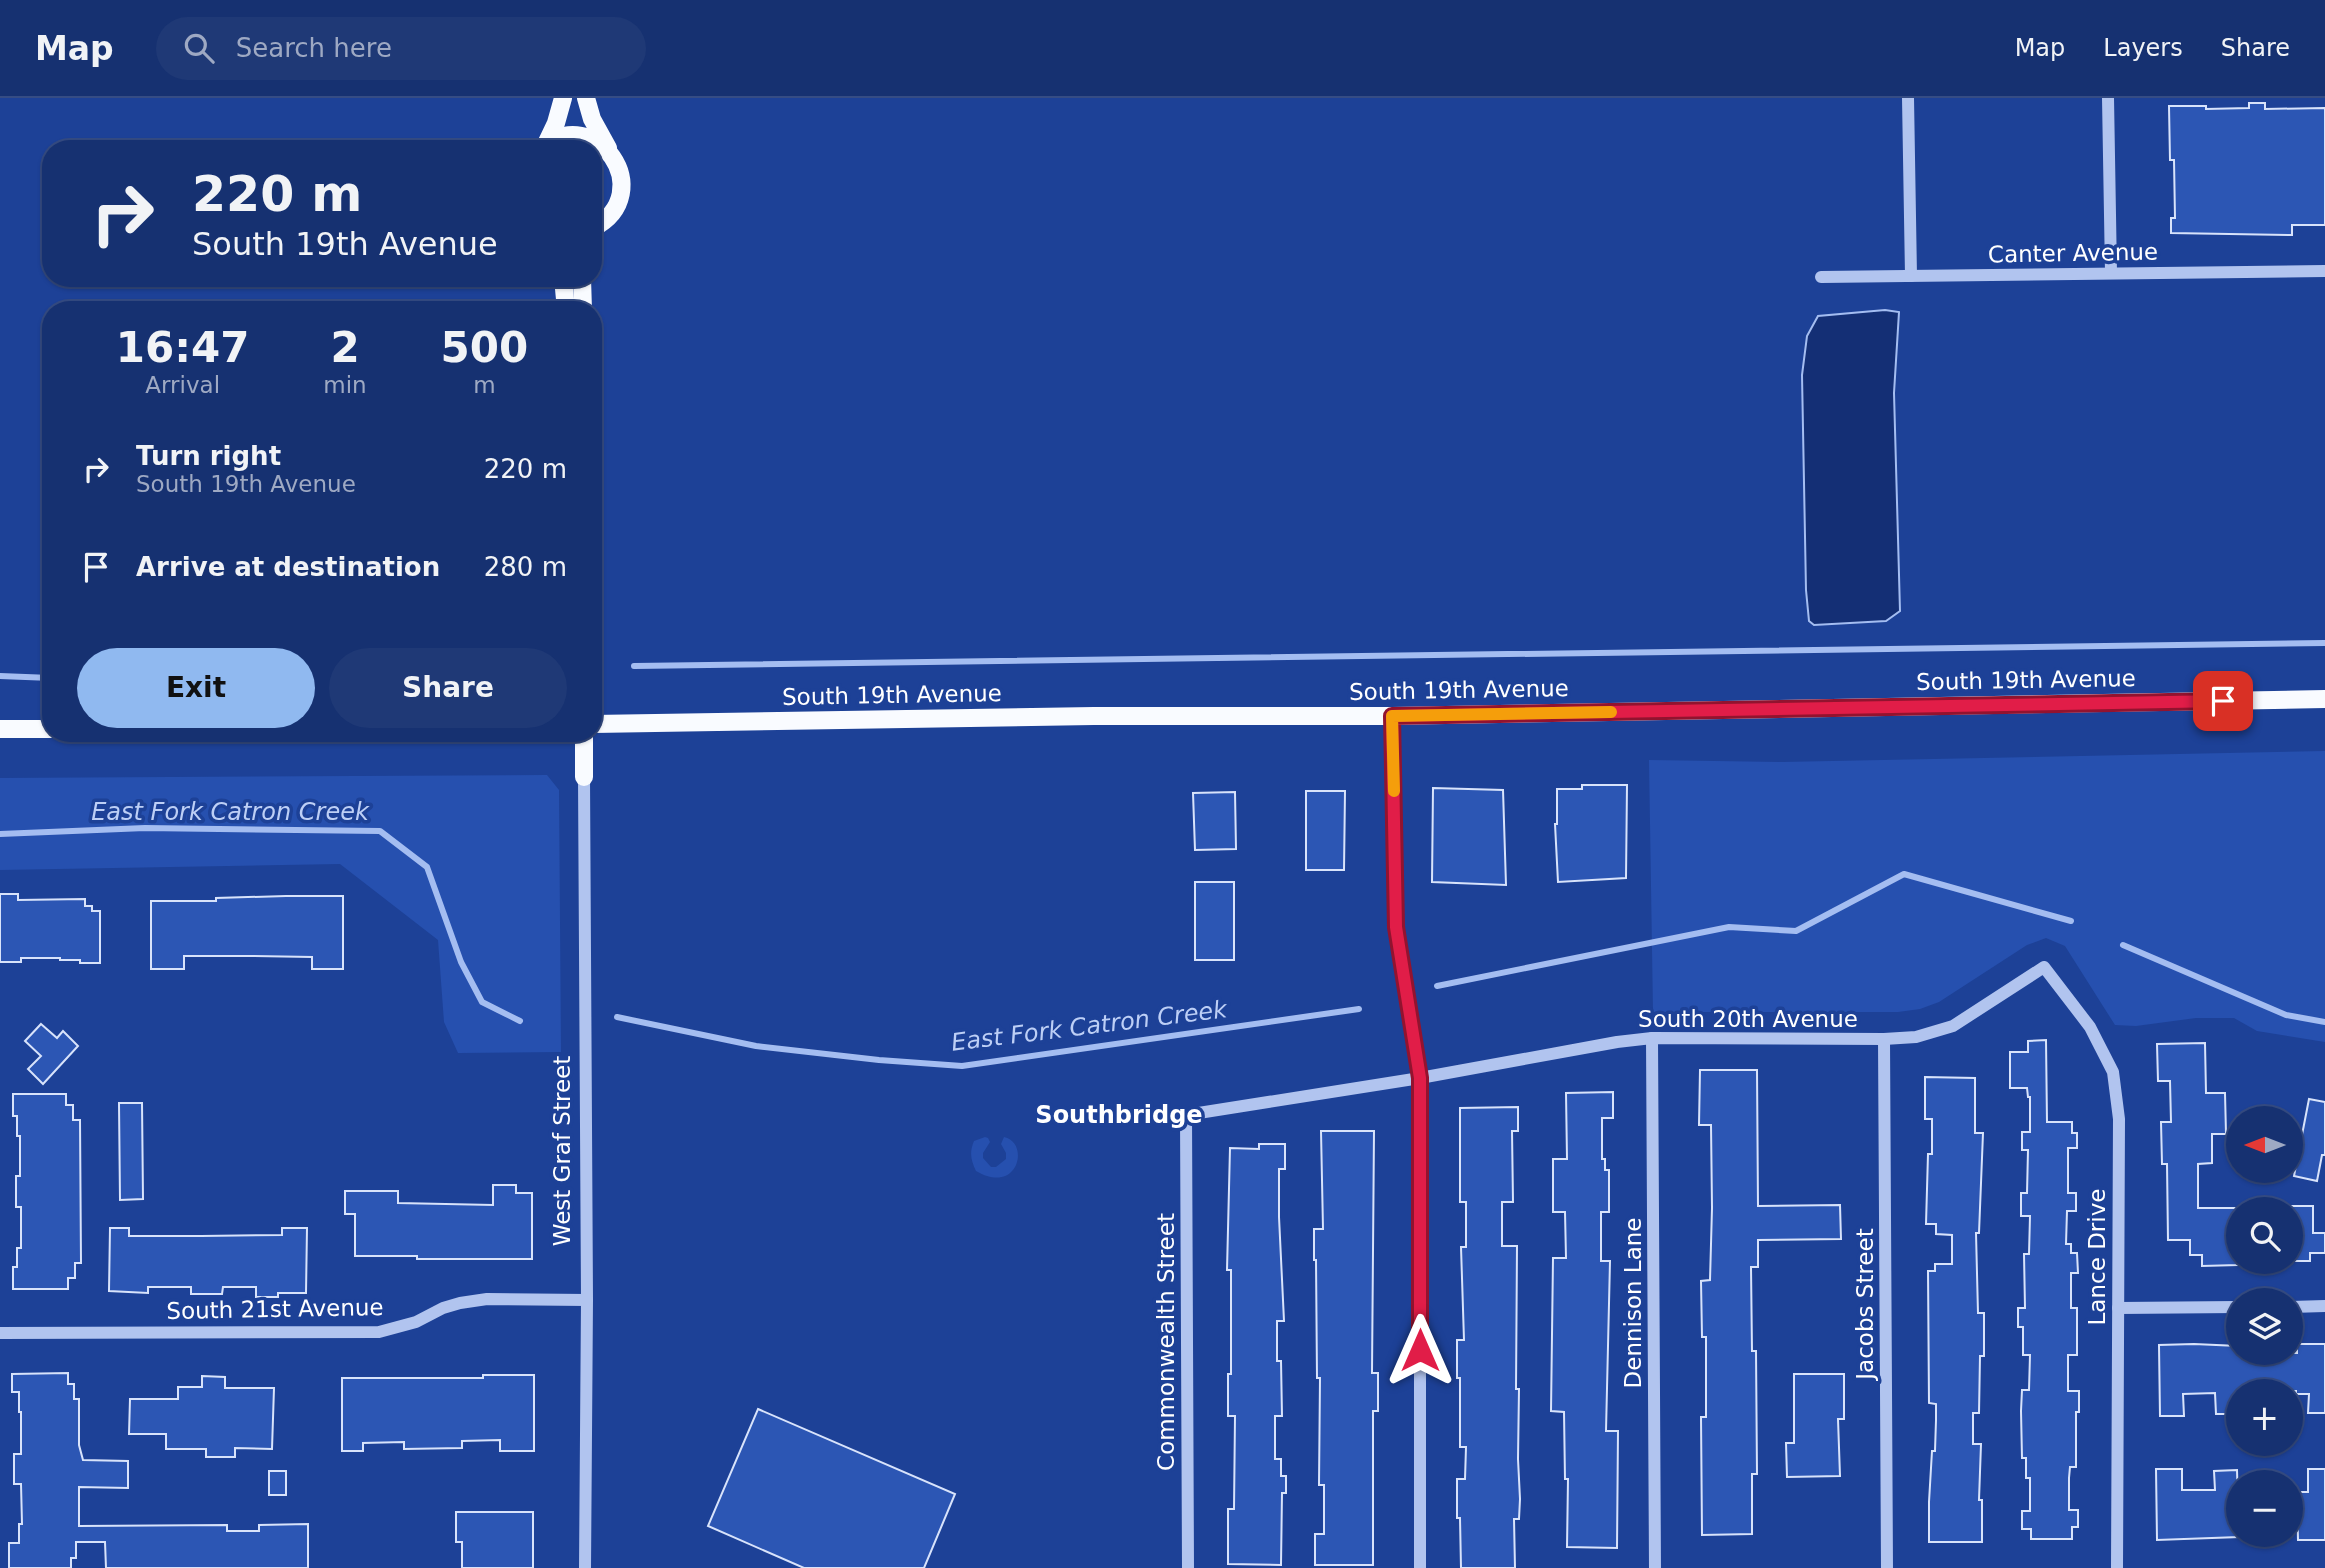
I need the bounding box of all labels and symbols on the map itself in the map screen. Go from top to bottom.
street label: Canter Avenue [1988,239,2158,267]
street label: South 19th Avenue [1916,665,2136,695]
pin [2193,671,2253,731]
street label: South 19th Avenue [1349,675,1569,705]
street label: South 19th Avenue [782,680,1002,710]
water label: East Fork Catron Creek [91,798,370,826]
water label: East Fork Catron Creek [950,995,1230,1057]
street label: South 20th Avenue [1638,1006,1858,1032]
street label: West Graf Street [549,1056,575,1246]
district label: Southbridge [1035,1101,1203,1129]
north arrow [2226,1106,2303,1183]
street label: Lance Drive [2084,1189,2110,1325]
street label: Commonwealth Street [1153,1213,1179,1471]
street label: Dennison Lane [1620,1218,1646,1388]
street label: Jacobs Street [1852,1228,1878,1382]
street label: South 21st Avenue [166,1294,384,1324]
position arrow [1383,1313,1457,1387]

